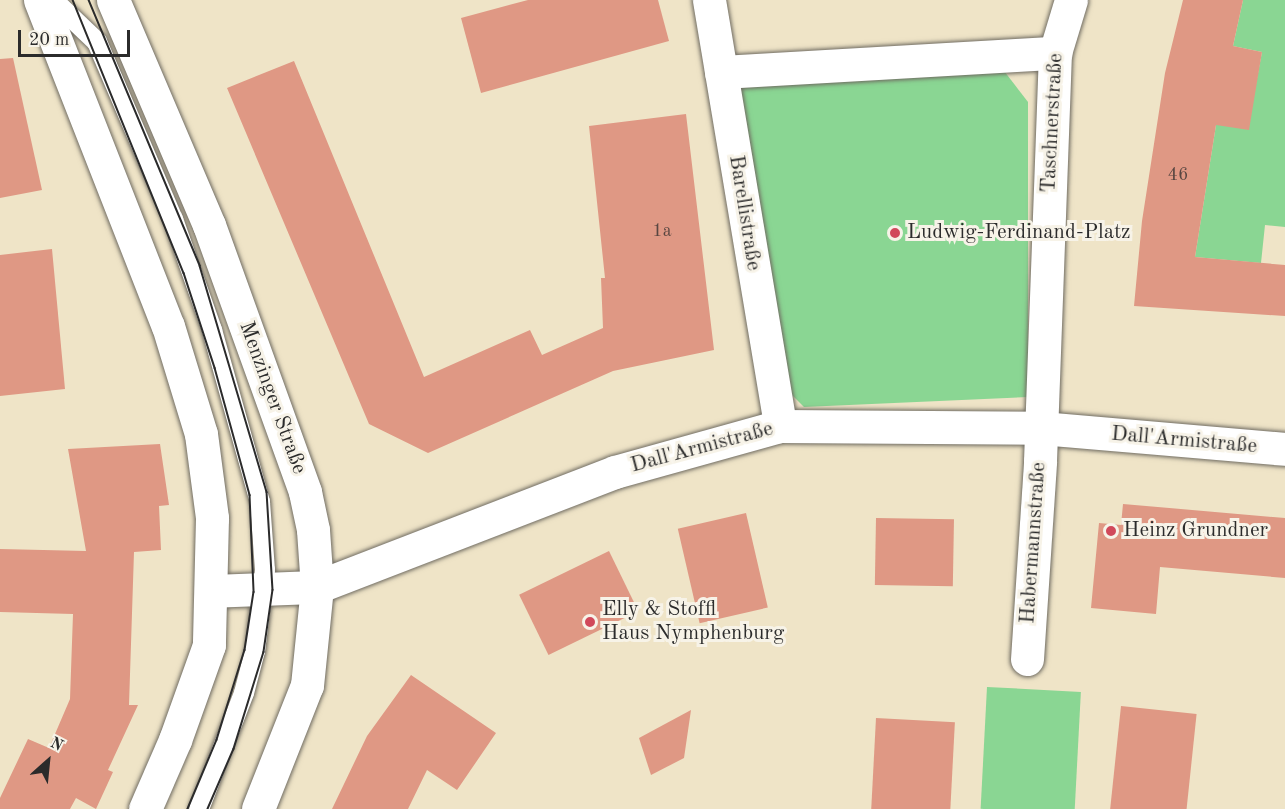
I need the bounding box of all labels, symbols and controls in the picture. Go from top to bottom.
scale bar [21,18,134,56]
text: 20 m [29,31,69,49]
street label: Taschnerstraße [1037,53,1069,193]
street label: Barellistraße [722,154,766,272]
house number: 46 [1168,164,1188,186]
house number: 1a [652,220,672,242]
place label: Ludwig-Ferdinand-Platz [907,220,1131,246]
marker: Ludwig-Ferdinand-Platz [888,226,902,240]
street label: Menzinger Straße [233,318,311,478]
street label: Dall'Armistraße [628,417,776,479]
street label: Dall'Armistraße [1110,422,1258,460]
street label: Habermannstraße [1016,461,1052,625]
place label: Heinz Grundner [1123,518,1268,544]
marker: Heinz Grundner [1104,524,1118,538]
place label: Elly & Stoffl Haus Nymphenburg [602,597,784,647]
marker: Elly & Stoffl Haus Nymphenburg [583,615,597,629]
north arrow [18,731,78,791]
text: N [47,735,65,755]

